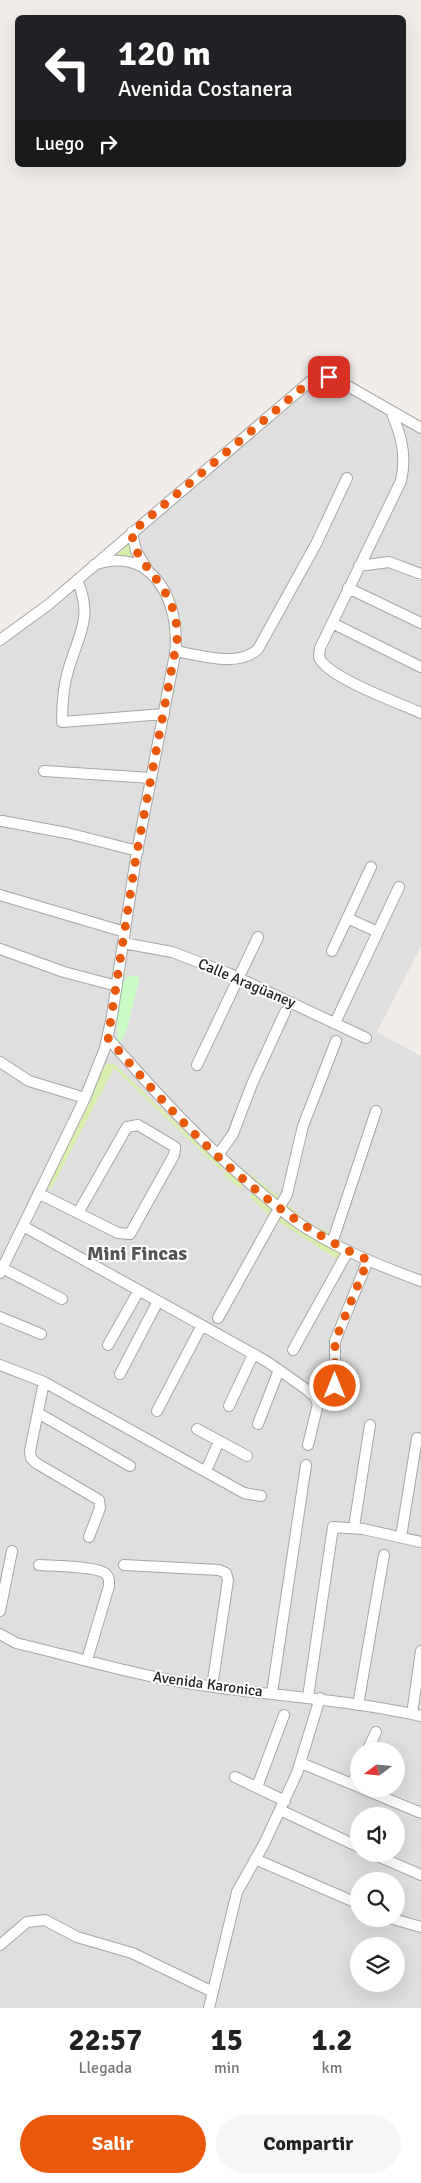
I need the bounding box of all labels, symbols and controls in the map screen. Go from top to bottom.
text: 120 m [118,32,211,75]
icon: left [35,35,100,100]
text: Avenida Costanera [118,75,293,102]
icon: right [94,130,122,158]
text: Luego [35,132,84,156]
pin [308,356,350,398]
icon: arrive [315,363,343,391]
street label: Calle Aragüaney [196,954,298,1012]
district label: Mini Fincas [87,1241,187,1266]
position arrow [308,1359,360,1411]
street label: Avenida Karonica [152,1667,264,1701]
north arrow [350,1742,405,1798]
map controls [350,1742,405,1992]
button: sound [350,1807,405,1862]
button: search [350,1872,405,1927]
button: layers [350,1937,405,1992]
text: 22:57 [68,2022,142,2059]
text: 15 [211,2022,243,2059]
text: 1.2 [312,2022,353,2059]
text: Llegada [78,2058,132,2078]
text: min [214,2058,240,2078]
text: km [322,2058,342,2078]
button: Salir [20,2115,206,2173]
button: Compartir [216,2115,401,2173]

